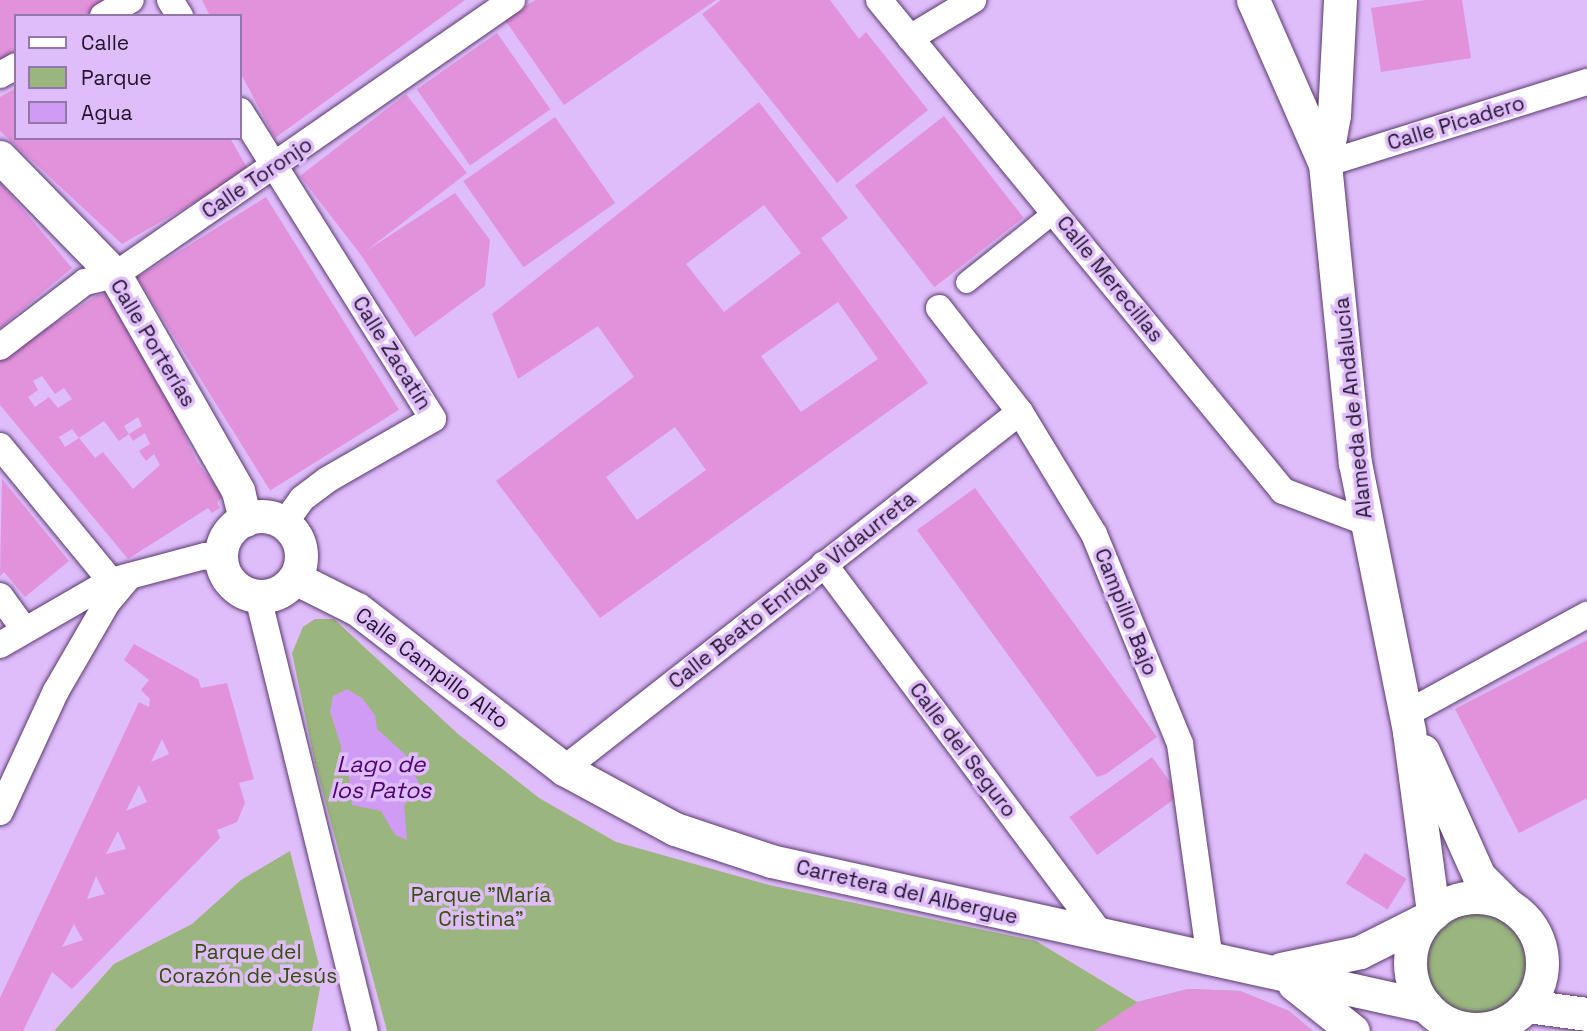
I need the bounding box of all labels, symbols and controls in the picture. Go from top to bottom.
legend [14,14,242,140]
text: Calle [81,29,129,56]
text: Parque [81,64,152,91]
street label: Calle Picadero [1384,90,1528,156]
text: Agua [81,99,133,126]
street label: Calle Toronjo [197,132,317,224]
street label: Calle Merecillas [1051,211,1169,347]
street label: Calle Porterías [105,275,201,411]
street label: Calle Zacatín [347,292,437,414]
street label: Alameda de Andalucía [1329,296,1377,520]
street label: Calle Beato Enrique Vidaurreta [663,486,921,694]
street label: Campillo Bajo [1089,545,1163,679]
street label: Calle Campillo Alto [350,602,514,734]
street label: Calle del Seguro [904,678,1022,822]
water label: Lago de los Patos [331,750,431,804]
street label: Carretera del Albergue [794,854,1020,930]
park label: Parque "María Cristina" [411,882,551,932]
park label: Parque del Corazón de Jesús [159,939,337,989]

